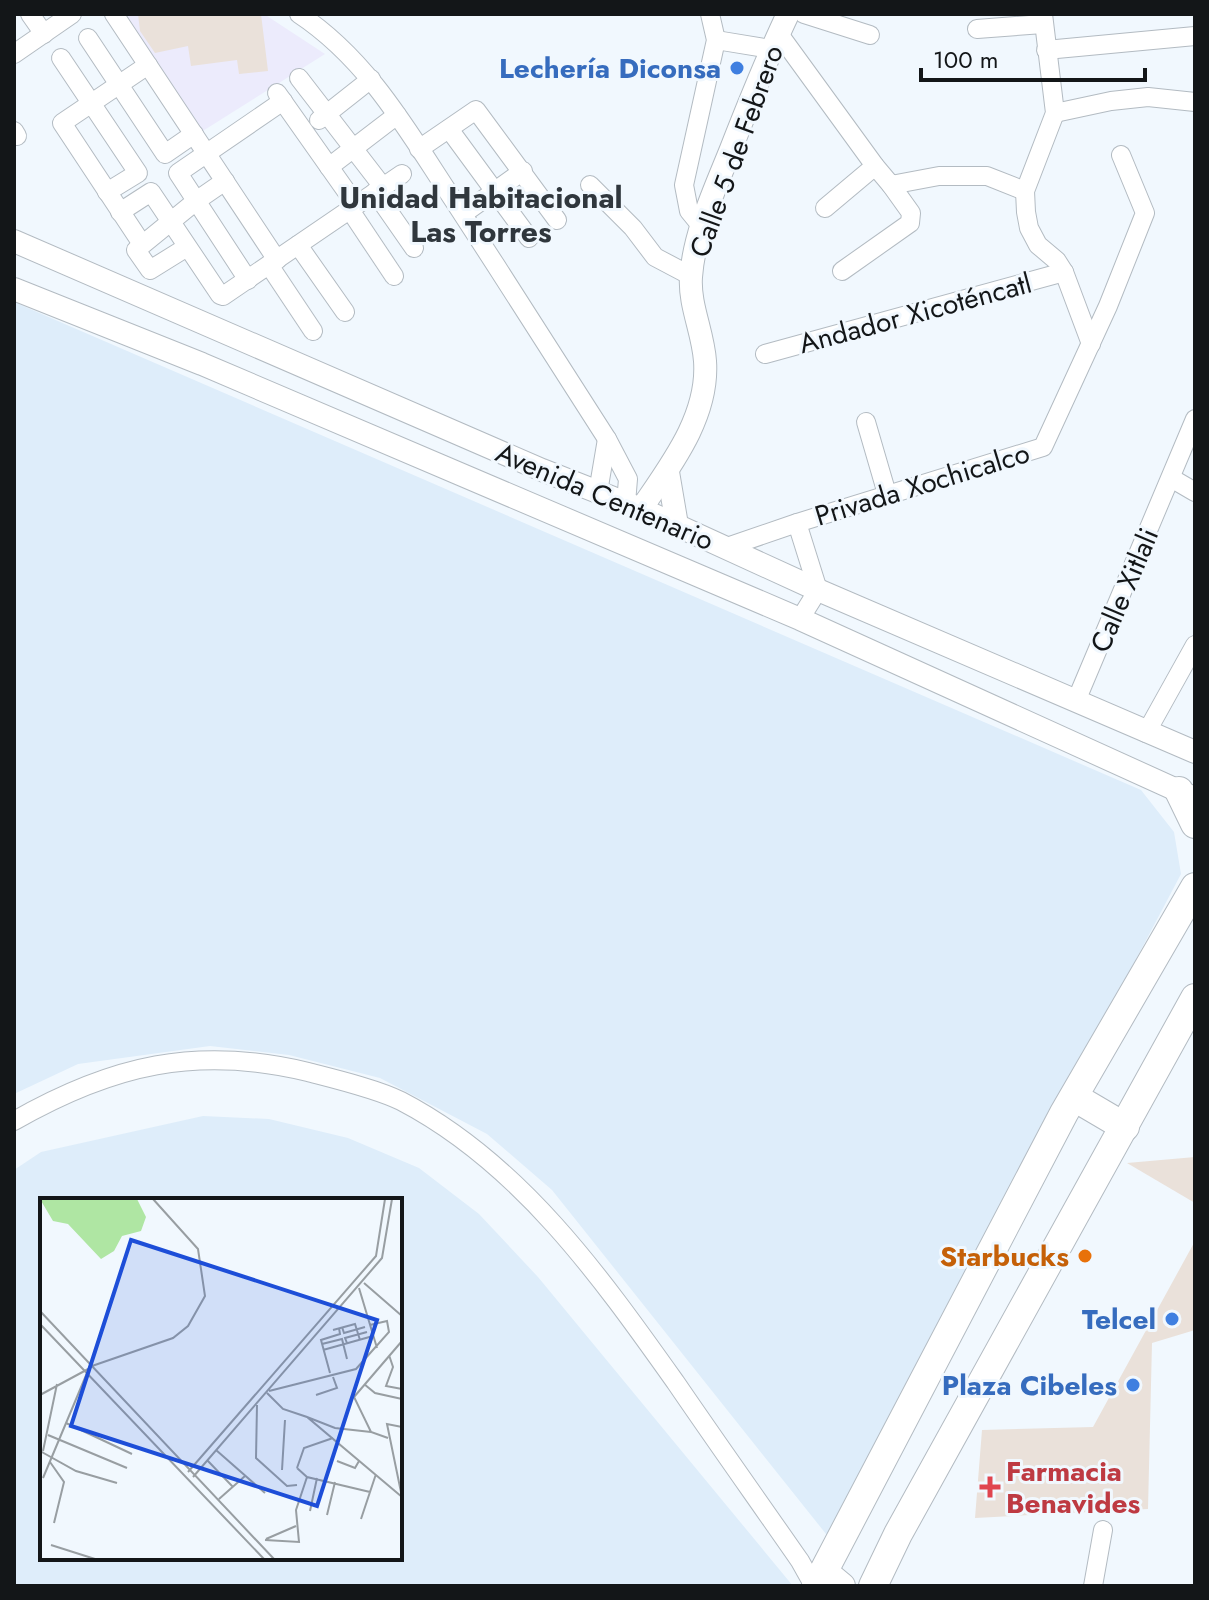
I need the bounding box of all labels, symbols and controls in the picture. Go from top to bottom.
scale bar [921,32,1145,82]
street label: Calle 5 de Febrero [679,39,794,263]
text: 100 m [933,42,999,77]
place label: Lechería Diconsa [499,48,721,89]
marker: Lechería Diconsa [728,59,746,77]
district label: Unidad Habitacional Las Torres [339,176,623,253]
street label: Andador Xicoténcatl [794,263,1036,364]
street label: Avenida Centenario [490,432,720,561]
street label: Privada Xochicalco [810,432,1035,537]
street label: Calle Xitlali [1080,522,1169,659]
inset map [40,1198,402,1560]
place label: Starbucks [940,1236,1069,1277]
marker: Starbucks [1076,1247,1094,1265]
place label: Telcel [1082,1299,1156,1340]
marker: Telcel [1163,1310,1181,1328]
place label: Plaza Cibeles [942,1365,1117,1406]
marker: Plaza Cibeles [1124,1376,1142,1394]
place label: Farmacia Benavides [1006,1451,1140,1524]
marker: Farmacia Benavides [981,1478,999,1496]

